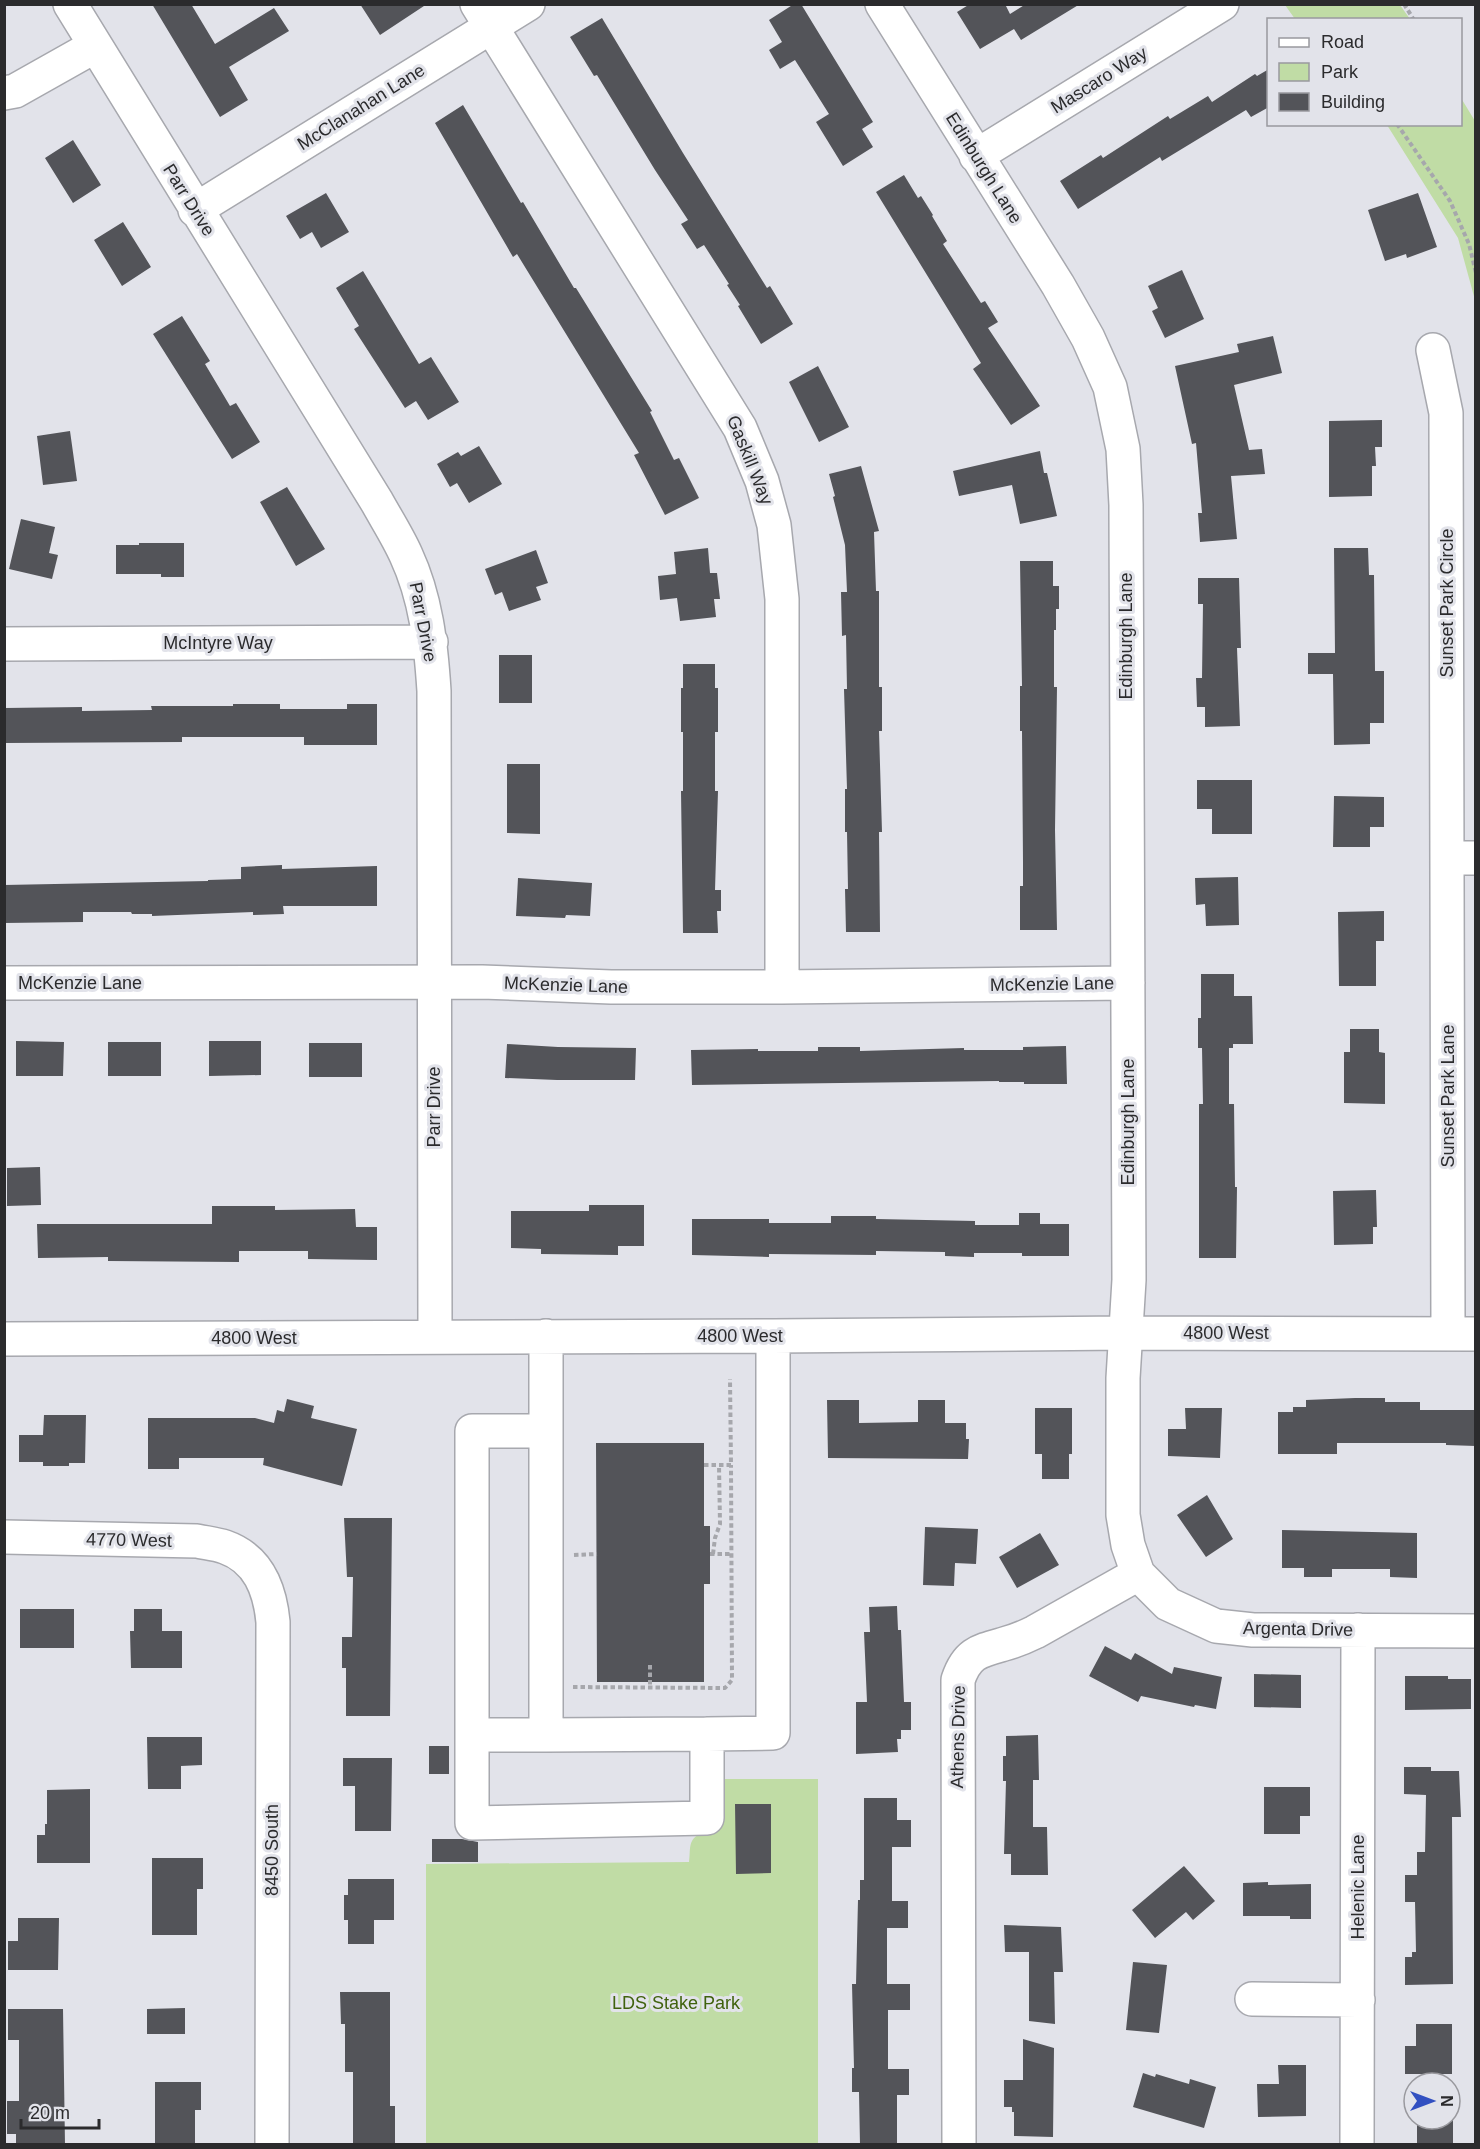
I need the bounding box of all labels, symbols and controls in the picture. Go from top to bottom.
legend [1267,18,1462,126]
text: Road [1321,32,1364,52]
street label: Mascaro Way [1047,43,1151,117]
street label: McClanahan Lane [294,60,428,154]
text: Park [1321,62,1359,82]
text: Building [1321,92,1385,112]
street label: Edinburgh Lane [942,109,1026,227]
street label: Parr Drive [159,160,219,240]
street label: Gaskill Way [723,413,777,507]
street label: Sunset Park Circle [1437,528,1457,678]
street label: Edinburgh Lane [1116,572,1136,700]
street label: Parr Drive [405,580,441,664]
street label: McIntyre Way [163,633,273,653]
street label: McKenzie Lane [18,973,142,993]
street label: McKenzie Lane [504,973,628,997]
street label: McKenzie Lane [990,973,1114,995]
street label: Sunset Park Lane [1438,1024,1458,1168]
street label: Edinburgh Lane [1118,1058,1138,1186]
street label: Parr Drive [424,1066,444,1148]
street label: 4800 West [1183,1323,1269,1343]
street label: 4800 West [697,1326,783,1346]
street label: 4800 West [211,1328,297,1348]
street label: 4770 West [86,1529,172,1551]
street label: Argenta Drive [1243,1618,1353,1640]
street label: Athens Drive [947,1685,969,1789]
street label: 8450 South [262,1804,282,1896]
street label: Helenic Lane [1348,1834,1368,1940]
park label: LDS Stake Park [612,1993,741,2013]
north arrow [1402,2071,1462,2131]
scale bar [21,2092,99,2130]
text: N [1438,2095,1455,2107]
text: 20 m [30,2103,70,2123]

